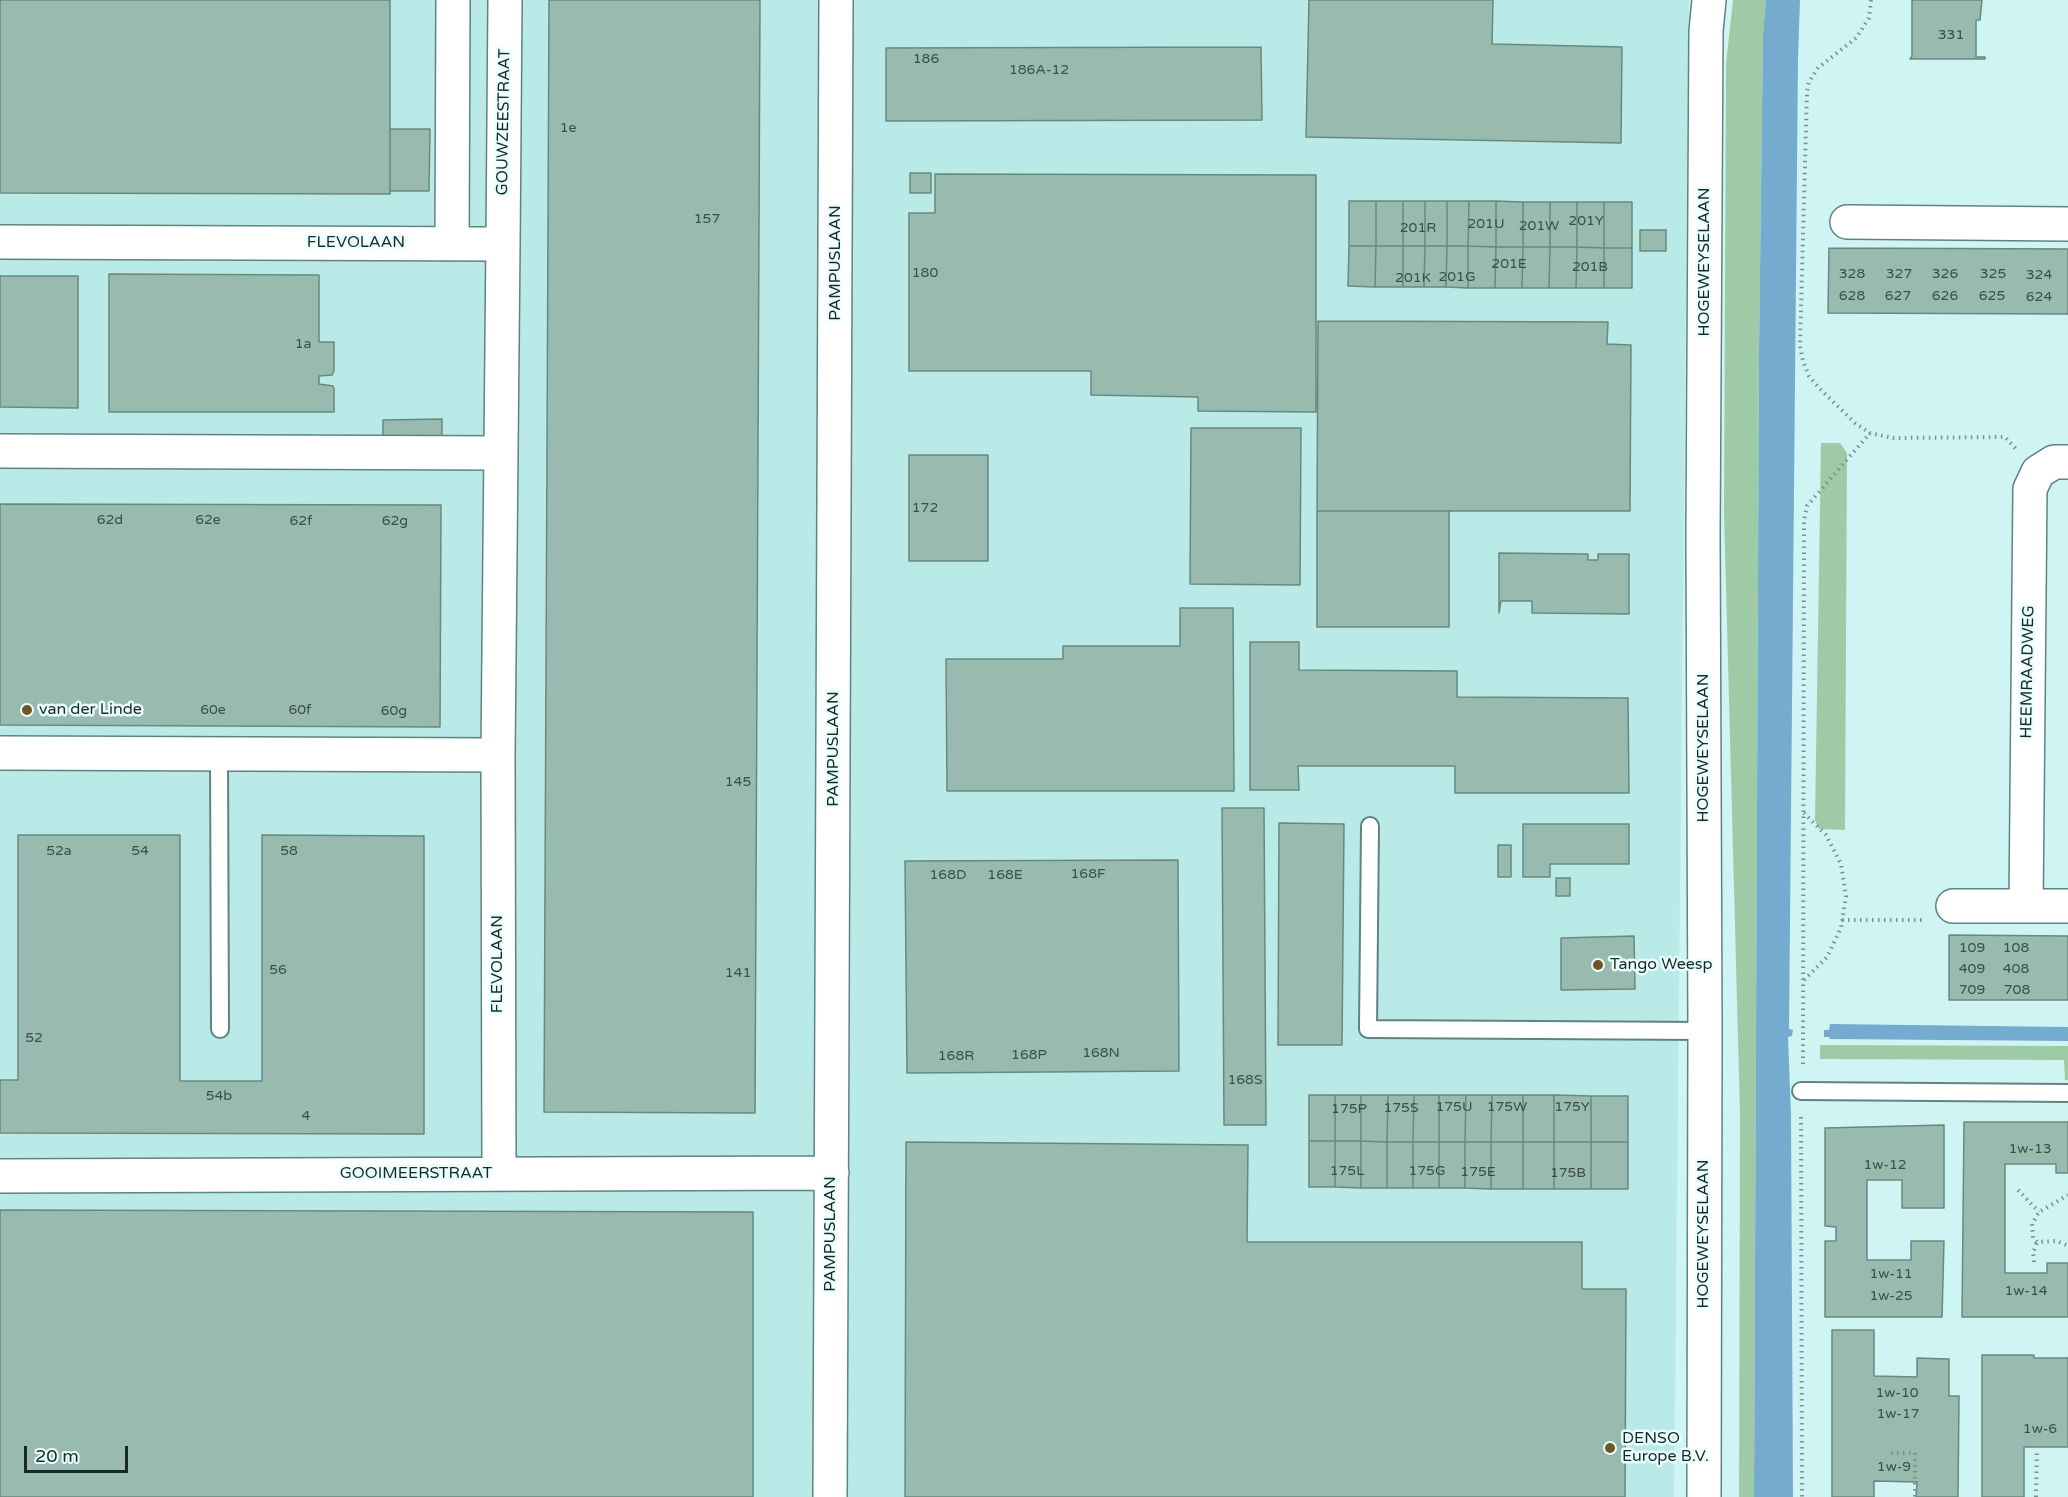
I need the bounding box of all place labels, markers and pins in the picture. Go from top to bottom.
place label: van der Linde [39,700,142,720]
marker: van der Linde [20,703,34,717]
place label: Tango Weesp [1610,955,1713,975]
marker: Tango Weesp [1591,958,1605,972]
place label: DENSO Europe B.V. [1622,1429,1709,1467]
marker: DENSO Europe B.V. [1603,1441,1617,1455]

